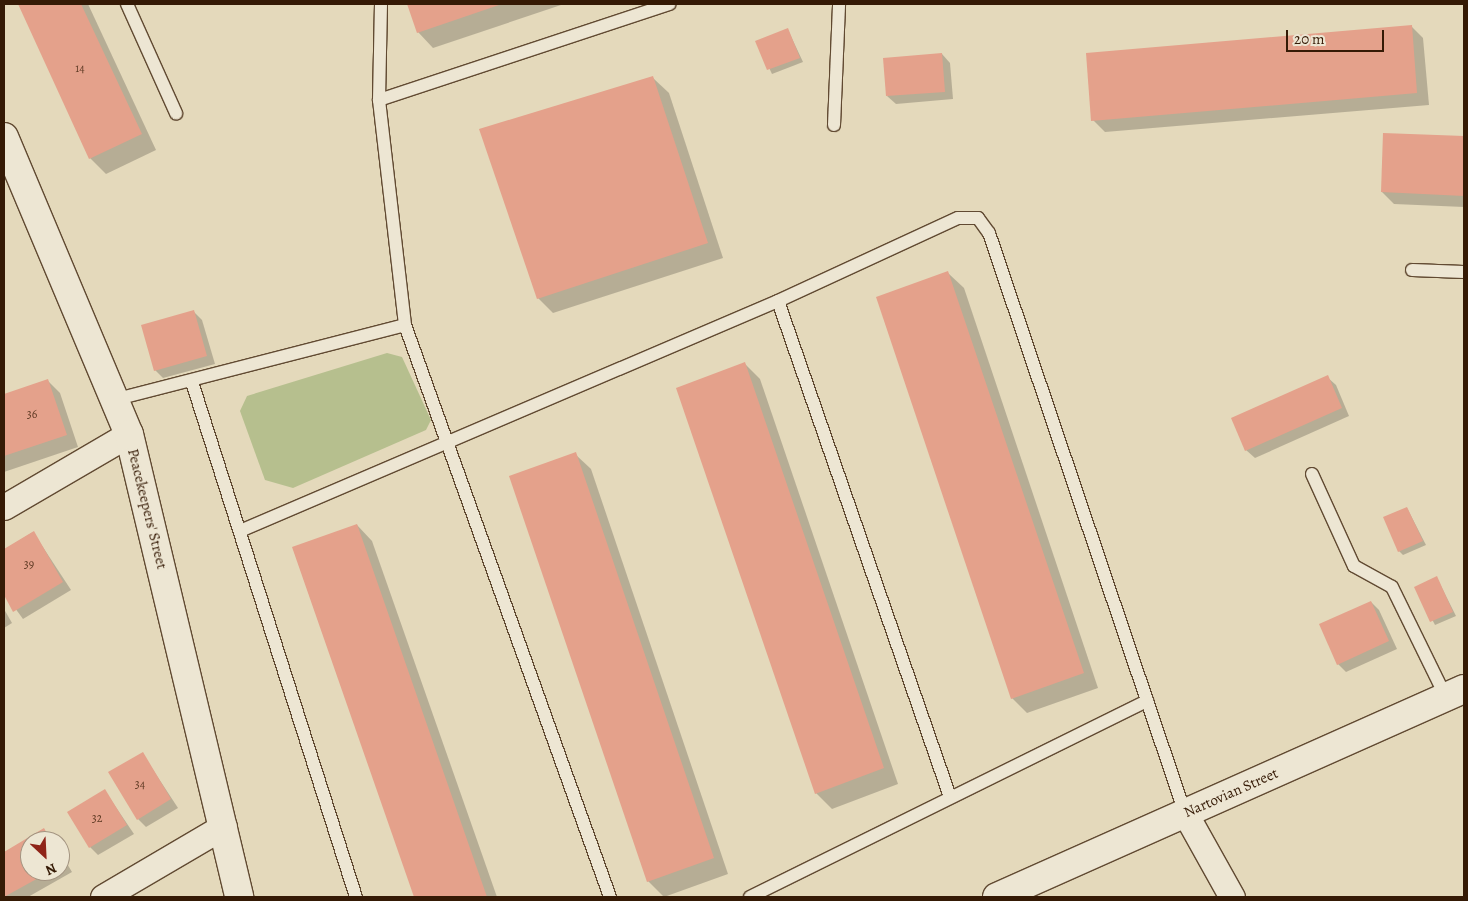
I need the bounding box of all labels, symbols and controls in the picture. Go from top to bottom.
scale bar [1288,20,1386,52]
text: 20 m [1294,29,1325,49]
house number: 14 [75,62,85,76]
house number: 36 [27,408,37,422]
street label: Peacekeepers' Street [123,447,171,571]
house number: 39 [24,558,34,572]
street label: Nartovian Street [1181,764,1281,822]
house number: 34 [135,778,145,792]
house number: 32 [92,812,102,826]
north arrow [20,831,70,881]
text: N [42,858,60,880]

